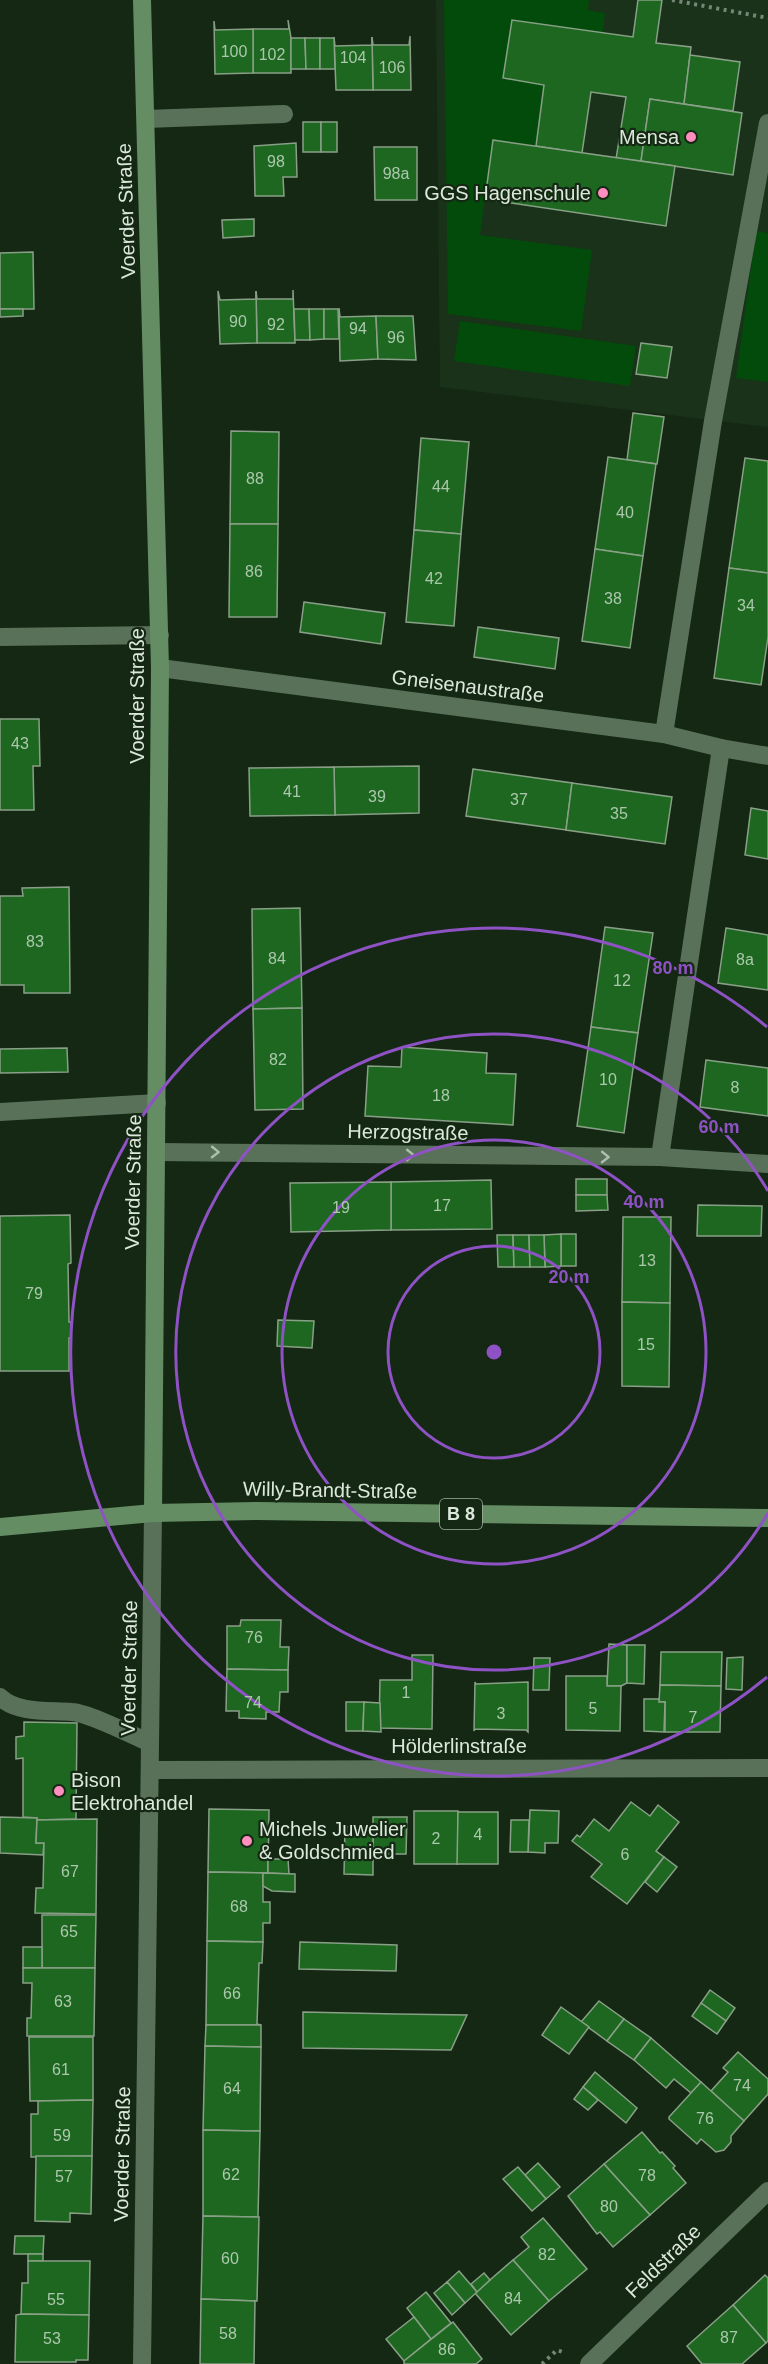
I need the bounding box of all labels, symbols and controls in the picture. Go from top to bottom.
house number: 100 [221,43,247,60]
house number: 102 [259,46,285,63]
house number: 104 [340,49,366,66]
house number: 106 [379,59,405,76]
place label: Mensa [619,126,680,148]
marker: Mensa [684,130,698,144]
street label: Voerder Straße [113,143,139,279]
house number: 98 [267,153,285,170]
house number: 98a [383,165,409,182]
place label: GGS Hagenschule [424,182,591,204]
marker: GGS Hagenschule [596,186,610,200]
house number: 90 [229,313,247,330]
house number: 92 [267,316,285,333]
house number: 94 [349,320,367,337]
house number: 96 [387,329,405,346]
house number: 88 [246,470,264,487]
house number: 44 [432,478,450,495]
house number: 40 [616,504,634,521]
house number: 86 [245,563,263,580]
house number: 42 [425,570,443,587]
house number: 38 [604,590,622,607]
house number: 34 [737,597,755,614]
street label: Voerder Straße [126,628,148,764]
street label: Gneisenaustraße [391,666,545,706]
house number: 43 [11,735,29,752]
house number: 41 [283,783,301,800]
house number: 39 [368,788,386,805]
house number: 37 [510,791,528,808]
house number: 35 [610,805,628,822]
house number: 83 [26,933,44,950]
house number: 84 [268,950,286,967]
house number: 8a [736,951,754,968]
text: 80 m [652,958,694,978]
house number: 12 [613,972,631,989]
house number: 82 [269,1051,287,1068]
house number: 10 [599,1071,617,1088]
house number: 8 [731,1079,740,1096]
house number: 18 [432,1087,450,1104]
street label: Voerder Straße [121,1114,145,1250]
text: 60 m [698,1117,740,1137]
street label: Herzogstraße [347,1120,469,1144]
one-way arrow [210,1146,219,1159]
one-way arrow [405,1148,414,1161]
one-way arrow [600,1151,609,1163]
text: 40 m [623,1192,665,1212]
house number: 17 [433,1197,451,1214]
house number: 19 [332,1199,350,1216]
house number: 13 [638,1252,656,1269]
text: 20 m [548,1267,590,1287]
house number: 79 [25,1285,43,1302]
house number: 15 [637,1336,655,1353]
centre of rings [484,1342,504,1362]
street label: Willy-Brandt-Straße [243,1477,417,1503]
road number: B 8 [440,1499,482,1529]
street label: Voerder Straße [117,1600,141,1736]
house number: 76 [245,1629,263,1646]
house number: 1 [402,1684,411,1701]
house number: 74 [244,1694,262,1711]
house number: 5 [589,1700,598,1717]
house number: 3 [497,1705,506,1722]
house number: 7 [689,1709,698,1726]
street label: Hölderlinstraße [391,1735,527,1757]
place label: Bison Elektrohandel [71,1769,193,1814]
marker: Bison Elektrohandel [52,1784,66,1798]
place label: Michels Juwelier & Goldschmied [259,1818,406,1863]
house number: 4 [474,1826,483,1843]
house number: 2 [432,1830,441,1847]
marker: Michels Juwelier & Goldschmied [240,1834,254,1848]
house number: 6 [621,1846,630,1863]
house number: 67 [61,1863,79,1880]
house number: 68 [230,1898,248,1915]
house number: 65 [60,1923,78,1940]
house number: 66 [223,1985,241,2002]
house number: 63 [54,1993,72,2010]
house number: 61 [52,2061,70,2078]
house number: 74 [733,2077,751,2094]
house number: 64 [223,2080,241,2097]
street label: Voerder Straße [110,2086,134,2222]
house number: 76 [696,2110,714,2127]
house number: 59 [53,2127,71,2144]
house number: 62 [222,2166,240,2183]
house number: 78 [638,2167,656,2184]
house number: 57 [55,2168,73,2185]
house number: 80 [600,2198,618,2215]
street label: Feldstraße [621,2220,705,2302]
house number: 82 [538,2246,556,2263]
house number: 60 [221,2250,239,2267]
house number: 84 [504,2290,522,2307]
house number: 55 [47,2291,65,2308]
house number: 58 [219,2325,237,2342]
house number: 87 [720,2329,738,2346]
house number: 53 [43,2330,61,2347]
house number: 86 [438,2341,456,2358]

